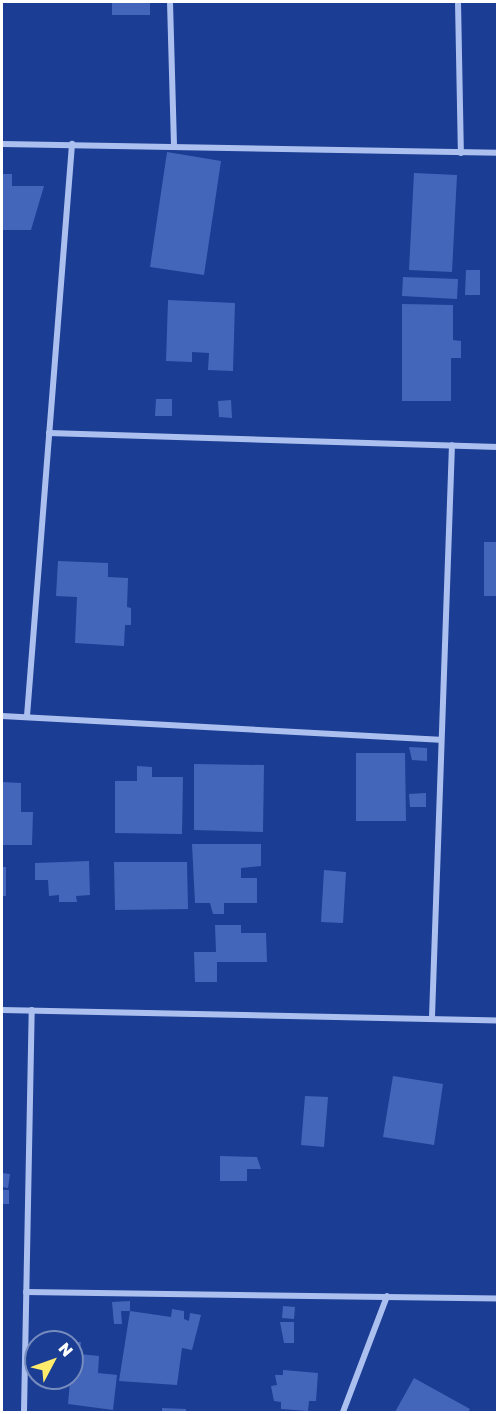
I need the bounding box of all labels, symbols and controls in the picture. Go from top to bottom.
north arrow [24,1330,84,1390]
text: N [55,1338,78,1361]

